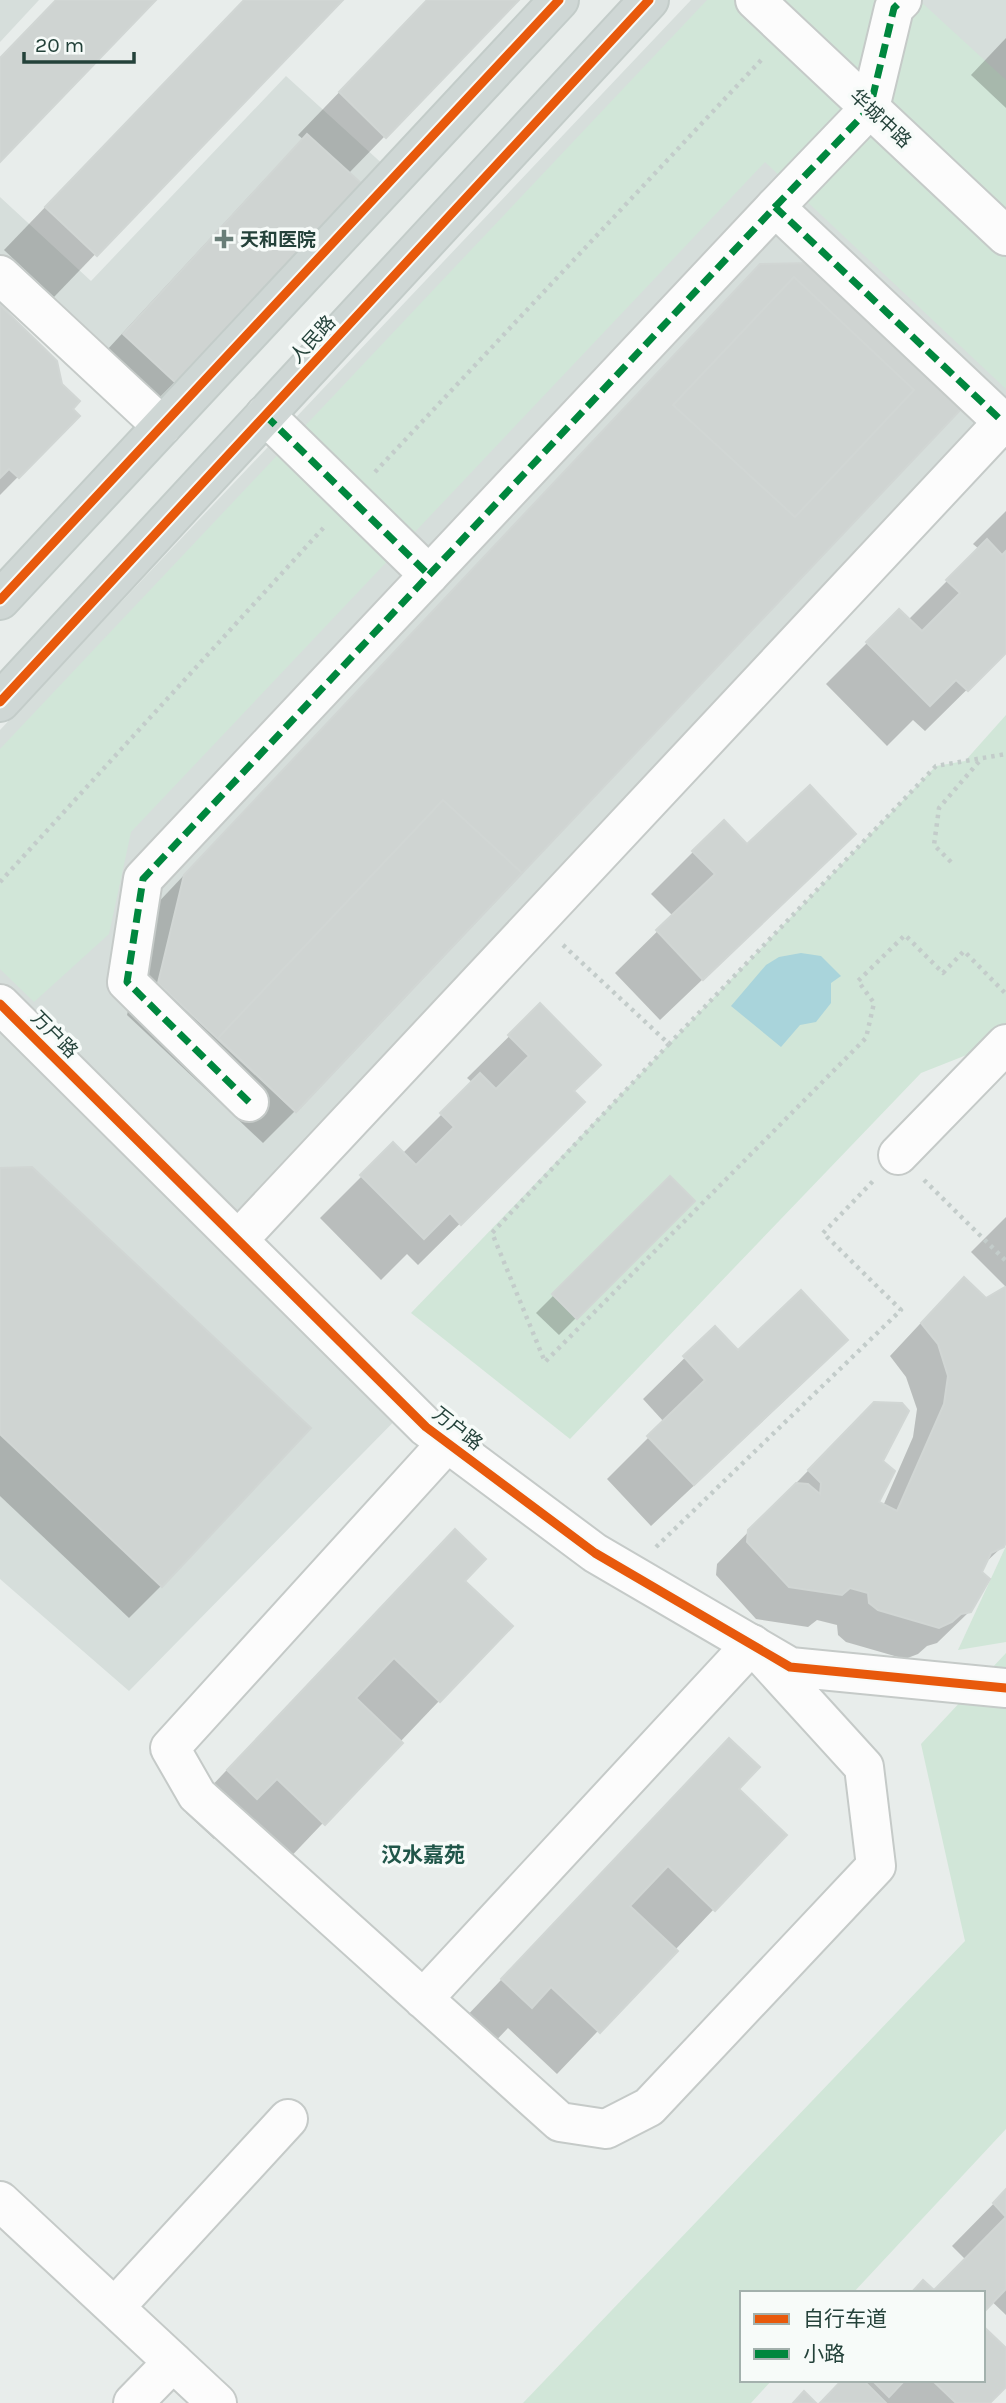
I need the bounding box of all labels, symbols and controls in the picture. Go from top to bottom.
scale bar [24,21,135,65]
text: 20 m [35,33,84,57]
street label: 华城中路 [845,85,916,153]
marker: 天和医院 [214,229,234,249]
place label: 天和医院 [240,229,316,251]
street label: 人民路 [285,311,340,368]
street label: 万户路 [26,1007,82,1063]
street label: 万户路 [428,1403,487,1455]
district label: 汉水嘉苑 [381,1843,465,1867]
legend [740,2291,985,2382]
text: 自行车道 [803,2307,887,2331]
text: 小路 [803,2342,845,2366]

